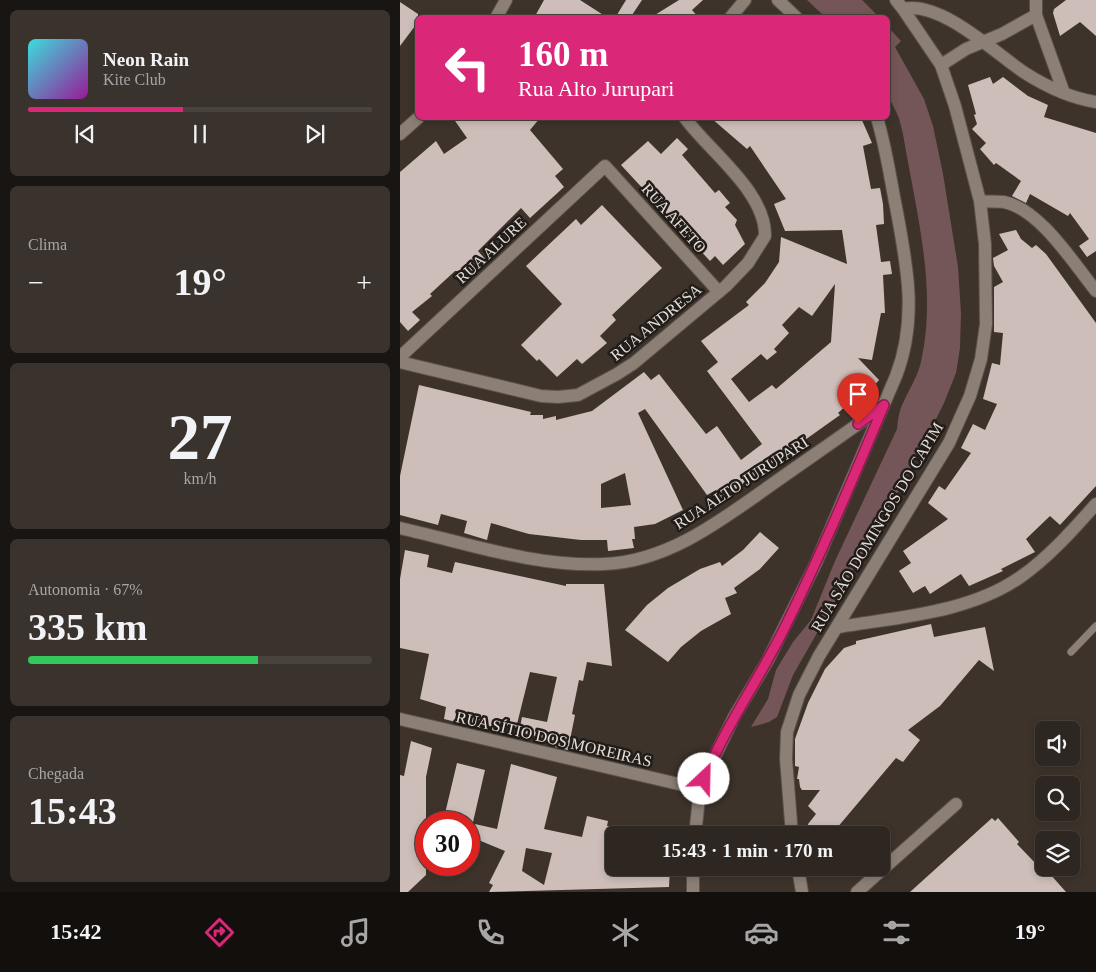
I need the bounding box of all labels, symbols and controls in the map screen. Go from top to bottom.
icon: left [435,35,500,100]
text: 160 m [518,35,608,74]
text: Neon Rain [103,49,189,70]
text: Kite Club [103,71,166,88]
text: Rua Alto Jurupari [518,76,674,101]
icon: previous [71,120,99,148]
icon: pause [186,120,214,148]
icon: next [301,120,329,148]
street label: RUA AFETO [638,180,710,256]
street label: RUA ALURE [453,213,529,287]
text: Clima [28,236,67,253]
text: 19° [173,261,227,303]
text: − [28,267,44,298]
text: + [356,267,372,298]
street label: RUA ANDRESA [607,280,705,364]
pin [837,373,879,424]
icon: arrive [844,380,872,408]
text: 27 [168,401,233,473]
street label: RUA SÃO DOMINGOS DO CAPIM [808,419,946,635]
street label: RUA ALTO JURUPARI [671,433,811,533]
text: km/h [184,470,216,487]
text: Autonomia · 67% [28,581,143,598]
text: 335 km [28,606,147,648]
street label: RUA SÍTIO DOS MOREIRAS [454,707,654,770]
map controls [1035,721,1080,876]
button: sound [1035,721,1080,766]
position arrow [677,752,729,804]
text: Chegada [28,765,84,782]
button: search [1035,776,1080,821]
text: 15:43 [28,790,117,832]
speed limit sign: 30 [415,811,480,876]
button: layers [1035,831,1080,876]
text: 15:43 · 1 min · 170 m [662,840,833,861]
icon: directions [202,915,237,950]
icon: music [338,915,373,950]
icon: phone [473,915,508,950]
icon: climate [608,915,643,950]
icon: car [744,915,779,950]
icon: filters [879,915,914,950]
text: 15:42 [50,919,102,944]
text: 19° [1015,919,1046,944]

